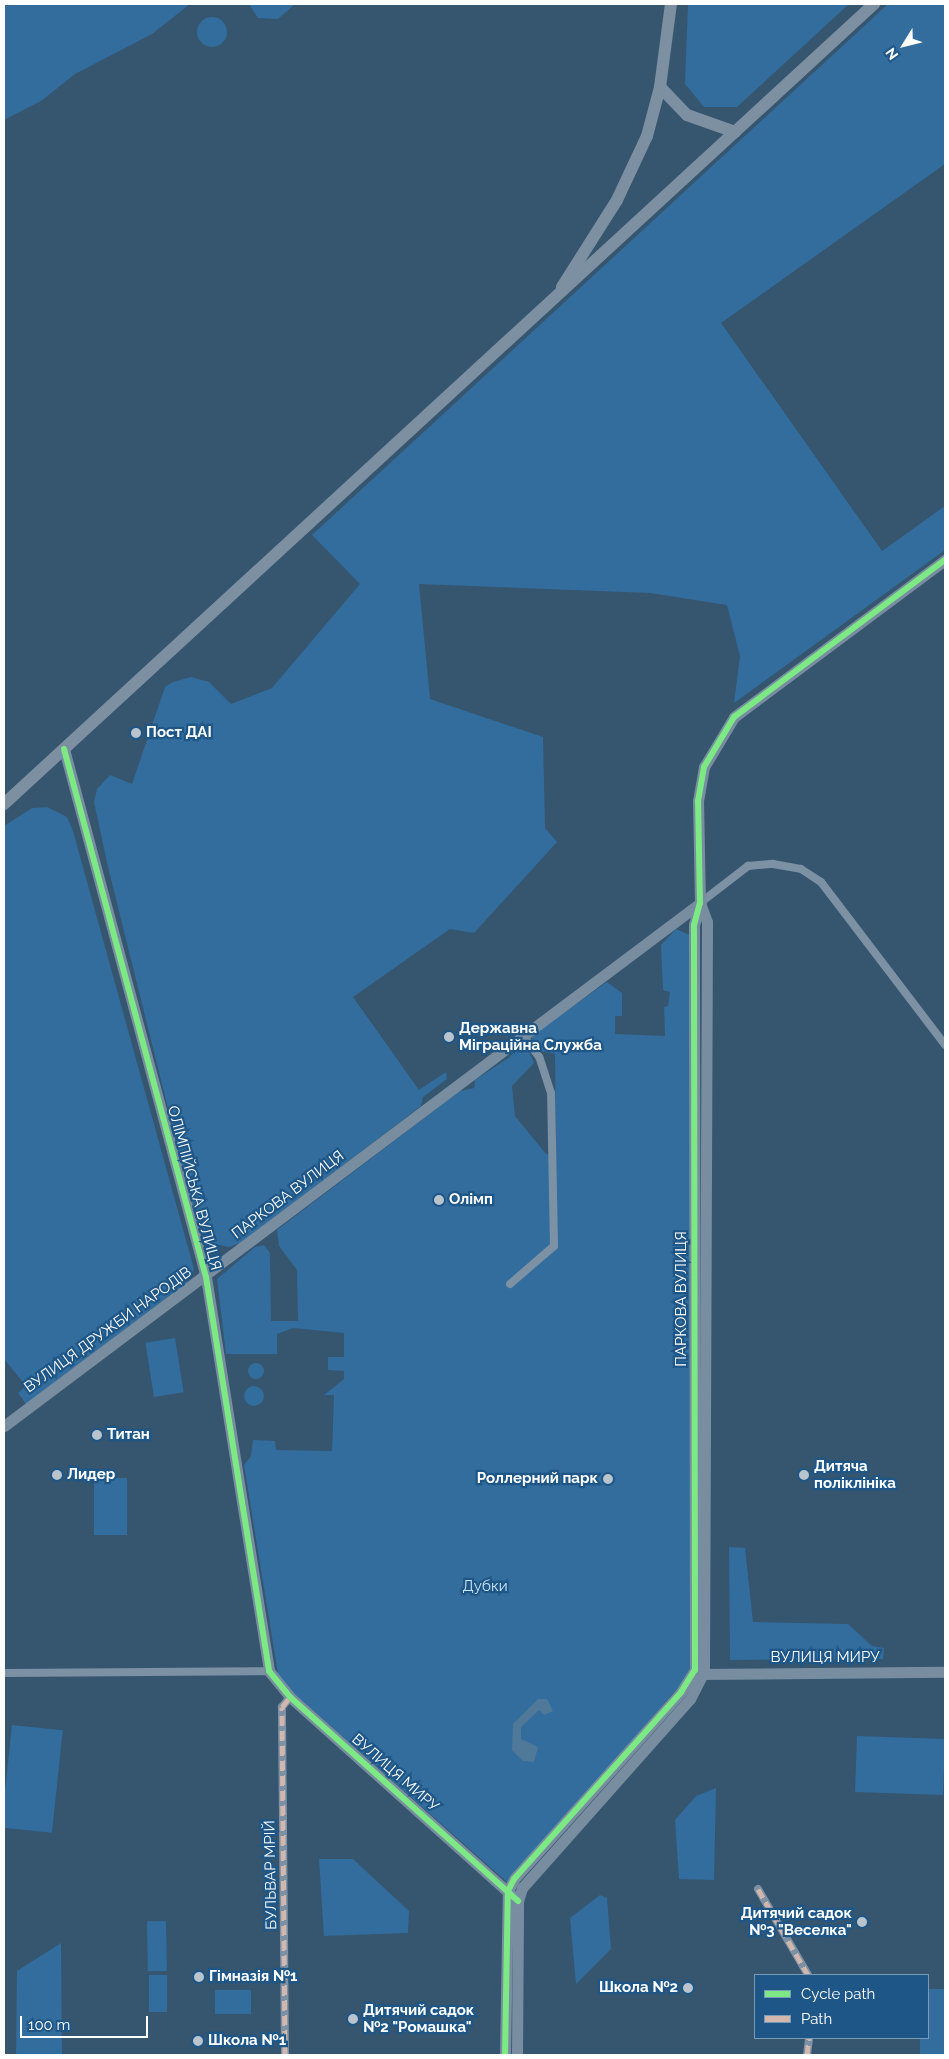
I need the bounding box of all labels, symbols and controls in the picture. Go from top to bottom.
north arrow [879,20,929,70]
text: N [882,45,901,63]
place label: Пост ДАІ [146,724,212,742]
marker: Пост ДАІ [130,727,142,739]
place label: Державна Міграційна Служба [459,1019,602,1054]
marker: Державна Міграційна Служба [443,1031,455,1043]
street label: ОЛІМПІЙСЬКА ВУЛИЦЯ [163,1104,225,1272]
street label: ПАРКОВА ВУЛИЦЯ [228,1147,348,1243]
place label: Олімп [449,1191,493,1209]
marker: Олімп [433,1194,445,1206]
street label: ПАРКОВА ВУЛИЦЯ [673,1231,691,1367]
street label: ВУЛИЦЯ ДРУЖБИ НАРОДІВ [21,1263,195,1397]
place label: Титан [107,1426,150,1444]
marker: Титан [91,1429,103,1441]
place label: Дитяча поліклініка [814,1457,896,1492]
place label: Лидер [67,1466,115,1484]
marker: Лидер [51,1469,63,1481]
marker: Дитяча поліклініка [798,1469,810,1481]
place label: Роллерний парк [477,1470,598,1488]
marker: Роллерний парк [602,1473,614,1485]
park label: Дубки [462,1578,508,1596]
street label: ВУЛИЦЯ МИРУ [770,1649,880,1667]
street label: ВУЛИЦЯ МИРУ [348,1730,442,1816]
street label: БУЛЬВАР МРІЙ [261,1820,281,1930]
place label: Дитячий садок №3 "Веселка" [741,1904,852,1939]
marker: Дитячий садок №3 "Веселка" [856,1916,868,1928]
place label: Гімназія №1 [209,1968,297,1986]
marker: Гімназія №1 [193,1971,205,1983]
legend [754,1974,929,2039]
place label: Школа №2 [599,1979,678,1997]
marker: Школа №2 [682,1982,694,1994]
text: Cycle path [801,1985,875,2003]
place label: Дитячий садок №2 "Ромашка" [363,2001,474,2036]
scale bar [22,2006,150,2038]
text: Path [801,2010,832,2028]
marker: Дитячий садок №2 "Ромашка" [347,2013,359,2025]
text: 100 m [28,2016,70,2034]
place label: Школа №1 [208,2032,286,2050]
marker: Школа №1 [192,2035,204,2047]

